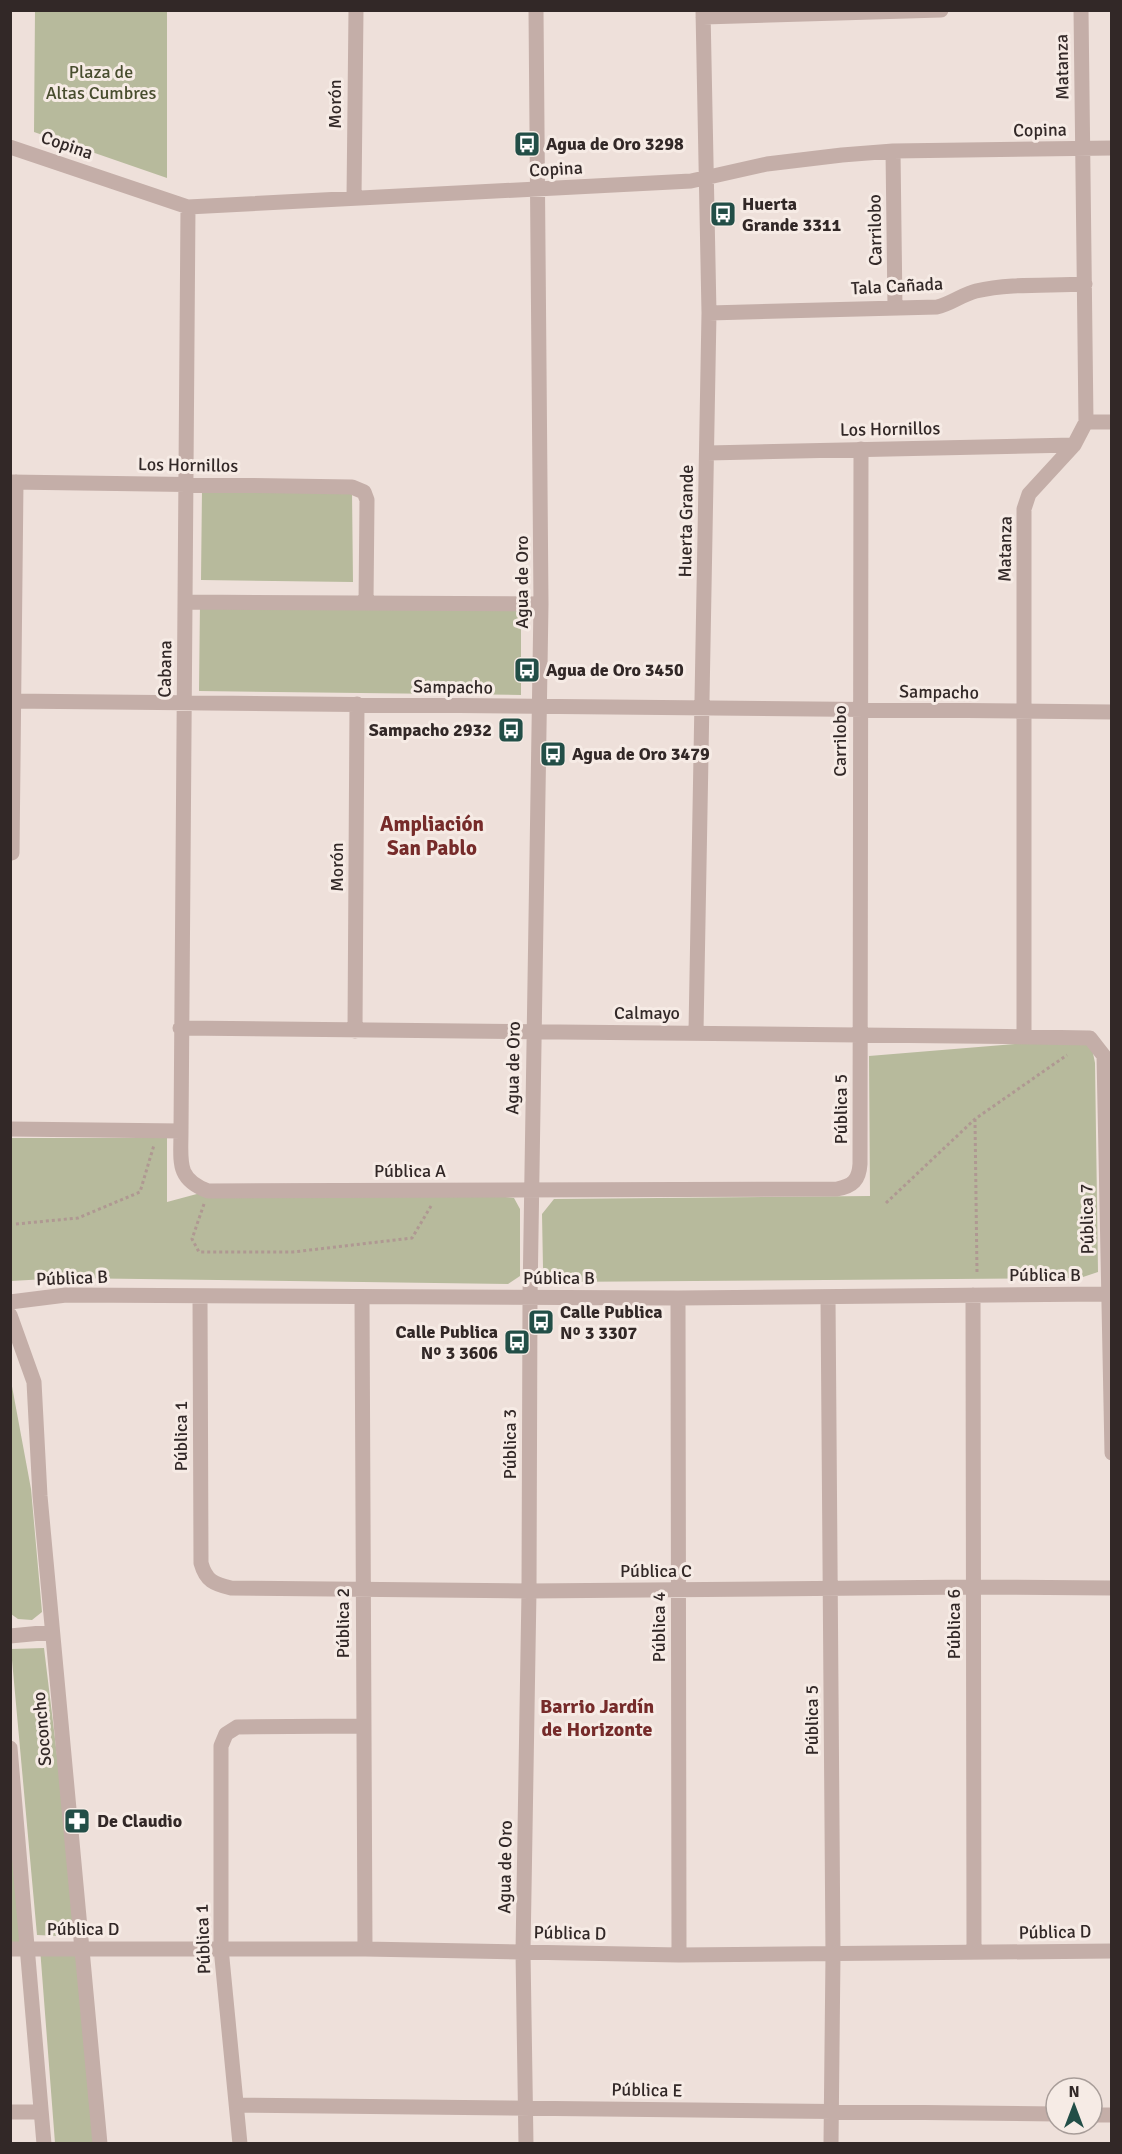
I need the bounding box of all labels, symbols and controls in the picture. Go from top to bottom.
street label: Matanza [1050,34,1074,100]
park label: Plaza de Altas Cumbres [46,61,156,104]
street label: Morón [324,79,346,129]
street label: Copina [1013,119,1067,141]
street label: Copina [38,126,96,164]
bus stop icon: Agua de Oro 3298 [512,129,542,159]
place label: Agua de Oro 3298 [546,133,684,155]
street label: Copina [529,157,583,181]
place label: Huerta Grande 3311 [742,193,842,236]
street label: Carrilobo [863,194,887,266]
bus stop icon: Huerta Grande 3311 [708,199,738,229]
street label: Tala Cañada [850,273,944,299]
street label: Los Hornillos [840,417,940,441]
street label: Los Hornillos [138,453,238,477]
street label: Huerta Grande [674,464,698,578]
street label: Matanza [993,516,1017,582]
street label: Agua de Oro [511,535,533,629]
street label: Cabana [154,640,176,698]
bus stop icon: Agua de Oro 3450 [512,655,542,685]
place label: Agua de Oro 3450 [546,659,684,681]
street label: Sampacho [413,675,493,699]
street label: Sampacho [899,680,979,704]
street label: Carrilobo [829,705,851,777]
bus stop icon: Sampacho 2932 [496,715,526,745]
place label: Sampacho 2932 [369,719,492,741]
bus stop icon: Agua de Oro 3479 [538,739,568,769]
place label: Agua de Oro 3479 [572,743,710,765]
district label: Ampliación San Pablo [380,811,484,861]
street label: Morón [326,842,348,892]
street label: Calmayo [614,1002,680,1024]
street label: Agua de Oro [501,1021,525,1115]
street label: Pública 5 [830,1074,852,1144]
street label: Pública A [374,1160,446,1182]
street label: Pública 7 [1075,1183,1099,1255]
street label: Pública B [1009,1264,1081,1286]
street label: Pública B [36,1266,108,1290]
street label: Pública B [523,1267,595,1289]
place label: Calle Publica Nº 3 3307 [560,1301,662,1344]
bus stop icon: Calle Publica Nº 3 3307 [526,1307,556,1337]
place label: Calle Publica Nº 3 3606 [396,1321,498,1364]
bus stop icon: Calle Publica Nº 3 3606 [502,1327,532,1357]
street label: Pública 1 [170,1401,192,1471]
street label: Pública 3 [499,1409,521,1479]
street label: Pública C [620,1560,692,1582]
street label: Pública 2 [332,1588,354,1658]
street label: Pública 6 [943,1589,965,1659]
street label: Pública 4 [648,1591,670,1662]
street label: Pública 5 [801,1685,823,1755]
street label: Soconcho [28,1691,56,1767]
district label: Barrio Jardín de Horizonte [540,1694,654,1742]
pharmacy icon: De Claudio [62,1806,92,1836]
place label: De Claudio [97,1810,182,1832]
street label: Agua de Oro [493,1820,517,1914]
street label: Pública 1 [191,1903,215,1975]
street label: Pública D [47,1918,119,1940]
street label: Pública D [1018,1920,1092,1944]
street label: Pública D [533,1921,607,1945]
north arrow [1044,2076,1104,2136]
street label: Pública E [611,2078,683,2102]
text: N [1068,2082,1080,2102]

